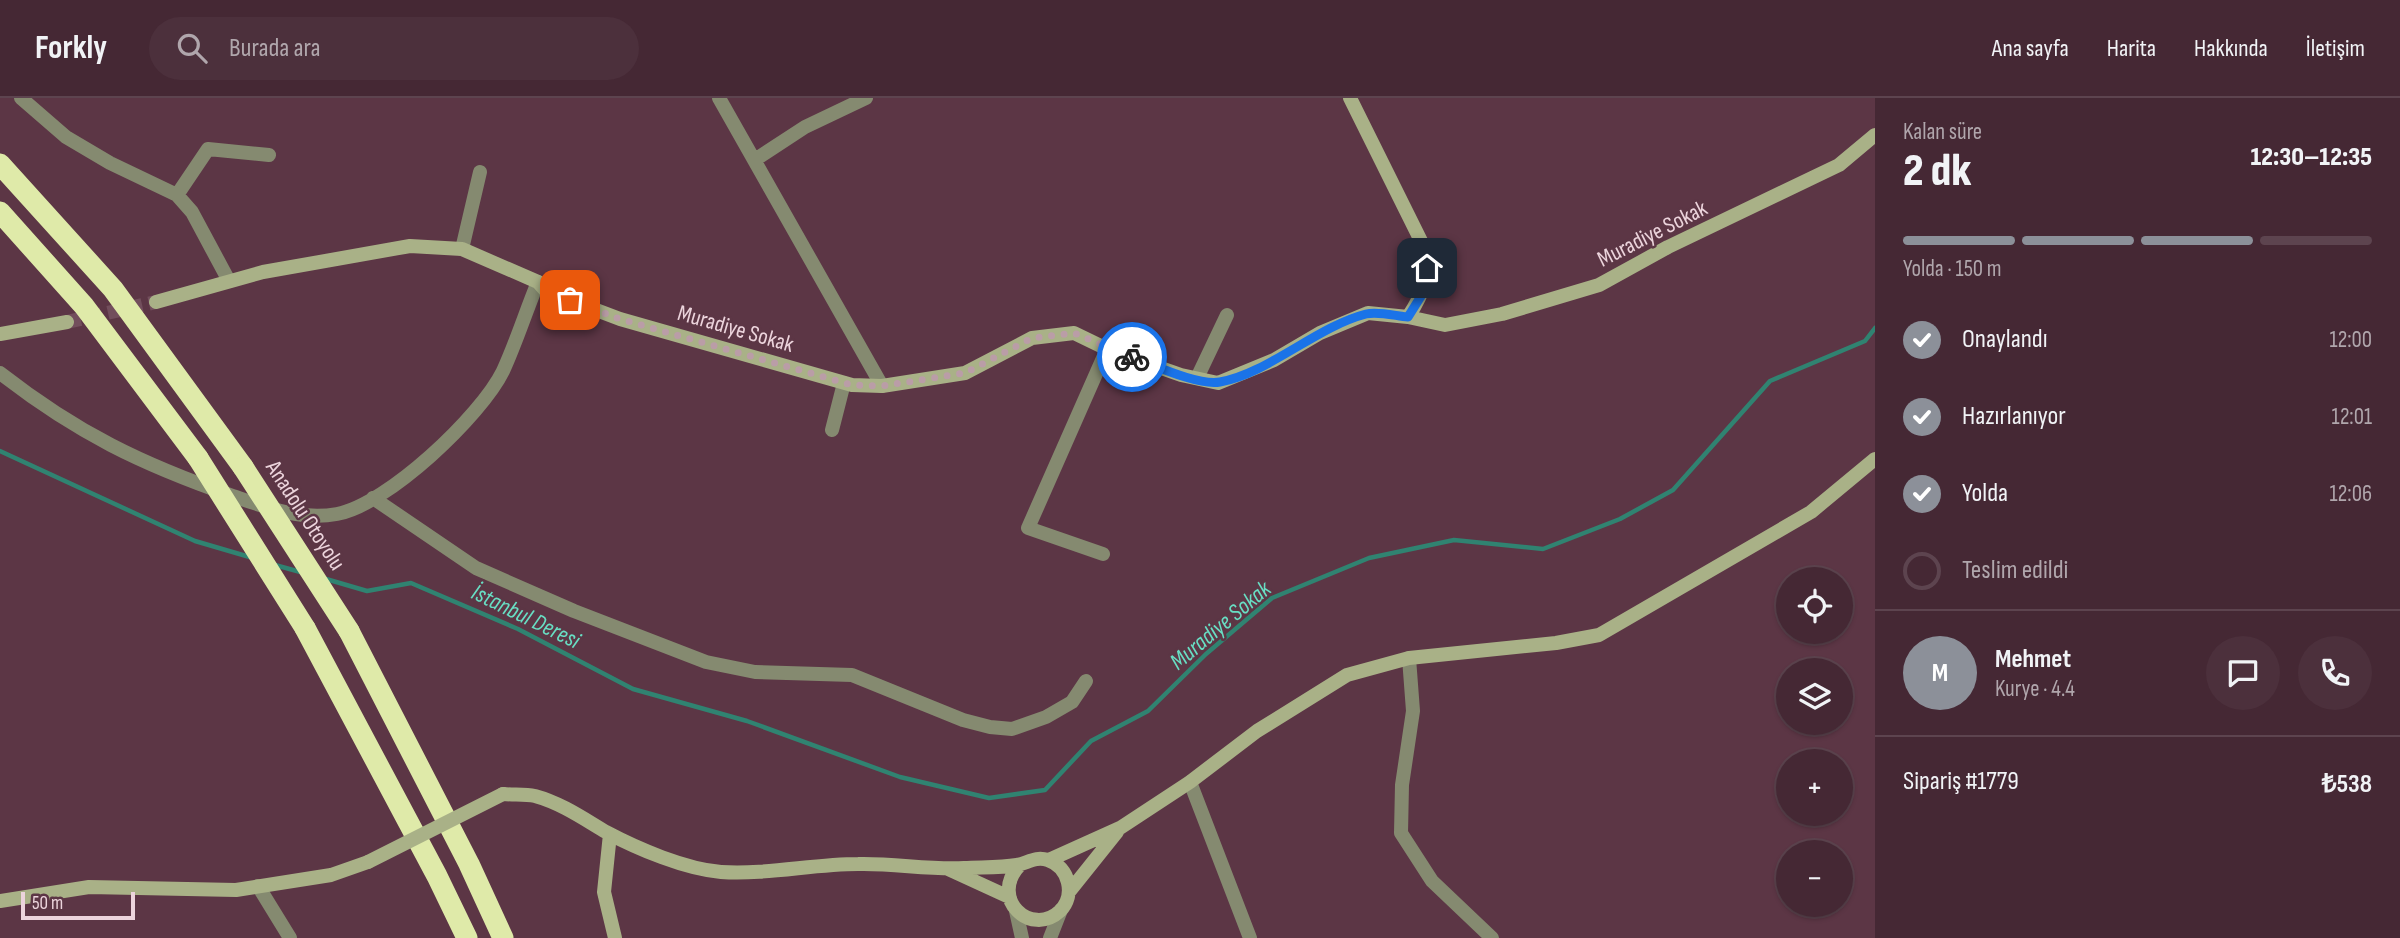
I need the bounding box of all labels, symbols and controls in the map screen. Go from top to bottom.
search box [149,17,639,80]
text: Forkly [35,28,107,68]
icon: search [173,29,211,67]
text: Burada ara [229,33,321,64]
text: Ana sayfa [1992,34,2069,63]
text: Harita [2107,34,2156,63]
text: Hakkında [2194,34,2268,63]
text: İletişim [2306,34,2365,63]
text: Kalan süre [1903,118,1982,146]
text: 12:30–12:35 [2250,142,2372,173]
text: 2 dk [1903,144,1971,199]
street label: Muradiye Sokak [1593,194,1712,274]
pin [1397,238,1457,298]
icon: home [1408,249,1446,287]
text: Yolda · 150 m [1903,255,2002,283]
pin [540,270,600,330]
icon: bag [551,281,589,319]
street label: Muradiye Sokak [674,299,797,359]
icon: check [1903,321,1941,359]
courier [1097,322,1167,392]
text: Onaylandı [1962,324,2047,355]
text: 12:00 [2329,326,2372,354]
icon: bike [1113,338,1151,376]
icon: check [1903,398,1941,436]
text: Hazırlanıyor [1962,401,2066,432]
text: 12:01 [2332,403,2372,431]
street label: Anadolu Otoyolu [259,455,351,576]
icon: check [1903,475,1941,513]
text: Yolda [1962,478,2008,509]
text: 12:06 [2330,480,2372,508]
text: Teslim edildi [1962,555,2068,586]
map controls [1776,567,1853,917]
button: locate [1776,567,1853,644]
water label: Muradiye Sokak [1164,574,1278,676]
water label: İstanbul Deresi [467,578,585,655]
button: chat [2206,636,2280,710]
button: phone [2298,636,2372,710]
text: Mehmet [1995,644,2071,675]
button: layers [1776,658,1853,735]
text: M [1932,658,1948,689]
text: Kurye · 4.4 [1995,675,2075,703]
button: + [1776,749,1853,826]
text: Sipariş #1779 [1903,766,2019,797]
text: ₺538 [2322,769,2372,800]
button: − [1776,840,1853,917]
scale bar [21,889,135,921]
text: 50 m [32,892,63,915]

